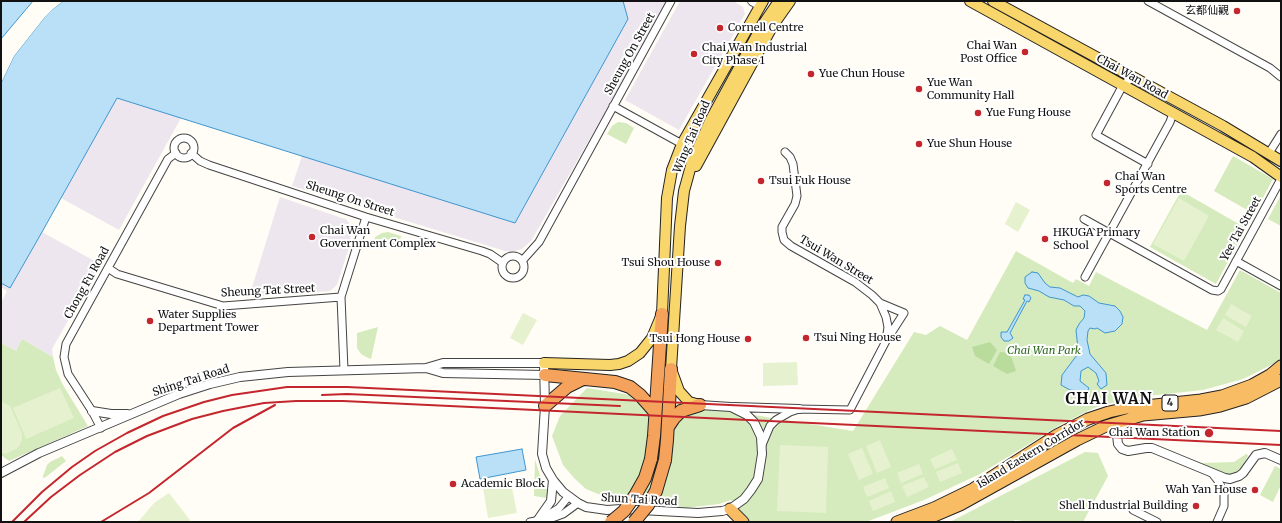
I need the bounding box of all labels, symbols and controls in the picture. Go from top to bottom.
place label: 玄都仙觀 [1185,4,1229,18]
marker: 玄都仙觀 [1232,6,1242,16]
street label: Sheung On Street [602,11,658,97]
place label: Cornell Centre [728,21,803,35]
marker: Cornell Centre [715,23,725,33]
place label: Chai Wan Post Office [960,39,1017,65]
place label: Chai Wan Industrial City Phase 1 [702,41,807,67]
marker: Chai Wan Post Office [1020,47,1030,57]
marker: Chai Wan Industrial City Phase 1 [689,49,699,59]
street label: Chai Wan Road [1094,52,1170,102]
place label: Yue Chun House [819,67,905,81]
marker: Yue Chun House [806,69,816,79]
place label: Yue Wan Community Hall [927,76,1014,102]
marker: Yue Wan Community Hall [914,84,924,94]
street label: Wing Tai Road [671,99,713,175]
place label: Yue Fung House [986,106,1071,120]
marker: Yue Fung House [973,108,983,118]
place label: Yue Shun House [927,137,1012,151]
marker: Yue Shun House [914,139,924,149]
place label: Chai Wan Sports Centre [1115,170,1187,196]
place label: Tsui Fuk House [769,174,851,188]
marker: Tsui Fuk House [756,176,766,186]
street label: Sheung On Street [304,178,396,220]
marker: Chai Wan Sports Centre [1102,178,1112,188]
street label: Yee Tai Street [1218,195,1264,263]
place label: Chai Wan Government Complex [320,224,436,250]
place label: HKUGA Primary School [1053,226,1140,252]
marker: Chai Wan Government Complex [307,232,317,242]
street label: Tsui Wan Street [797,233,875,287]
marker: HKUGA Primary School [1040,234,1050,244]
street label: Chong Fu Road [62,245,112,321]
place label: Tsui Shou House [621,256,710,270]
marker: Tsui Shou House [713,258,723,268]
street label: Sheung Tat Street [221,282,315,300]
place label: Water Supplies Department Tower [158,308,259,334]
marker: Water Supplies Department Tower [145,316,155,326]
place label: Tsui Ning House [814,331,901,345]
place label: Tsui Hong House [650,332,740,346]
marker: Tsui Ning House [801,333,811,343]
marker: Tsui Hong House [743,334,753,344]
park label: Chai Wan Park [1007,344,1081,358]
street label: Shing Tai Road [151,362,231,400]
district label: CHAI WAN [1065,391,1153,409]
road number: 4 [1162,395,1178,411]
street label: Island Eastern Corridor [975,417,1087,491]
place label: Chai Wan Station [1109,426,1200,440]
marker: Chai Wan Station [1203,427,1215,439]
place label: Academic Block [461,477,545,491]
marker: Academic Block [448,479,458,489]
place label: Wah Yan House [1166,483,1247,497]
marker: Wah Yan House [1250,485,1260,495]
street label: Shun Tai Road [600,491,678,509]
place label: Shell Industrial Building [1059,499,1188,513]
marker: Shell Industrial Building [1191,501,1201,511]

